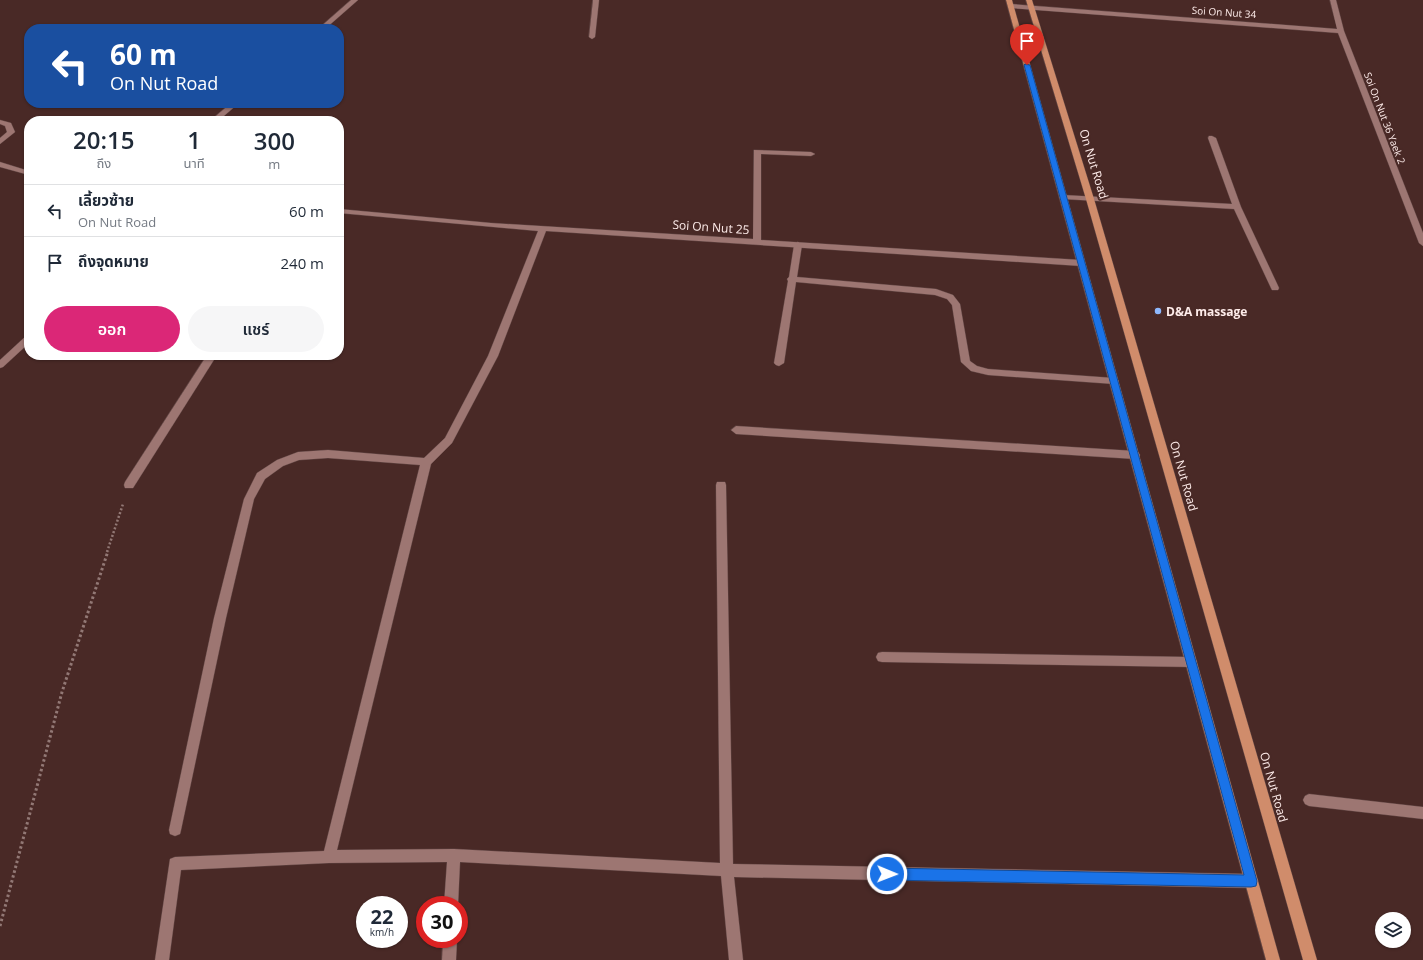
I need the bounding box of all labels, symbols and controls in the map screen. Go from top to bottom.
street label: Soi On Nut 34 [1191,3,1257,21]
pin [1010,24,1044,65]
icon: arrive [1016,30,1038,52]
text: 60 m [110,35,177,73]
icon: left [44,40,96,92]
street label: Soi On Nut 36 Yaek 2 [1361,70,1409,166]
text: On Nut Road [110,71,218,95]
text: 20:15 [73,123,135,156]
text: 1 [187,123,201,156]
text: 300 [254,124,295,157]
street label: On Nut Road [1075,127,1113,201]
text: ถึง [96,154,111,172]
text: นาที [184,154,205,172]
text: m [268,155,280,173]
text: เลี้ยวซ้าย [78,190,134,210]
icon: left [44,200,66,222]
text: 60 m [289,201,324,221]
text: On Nut Road [78,213,156,231]
street label: Soi On Nut 25 [672,216,750,238]
text: ถึงจุดหมาย [78,251,149,271]
icon: arrive [44,252,66,274]
text: 240 m [280,253,324,273]
place label: D&A massage [1166,303,1247,320]
button: ออก [44,306,180,352]
button: แชร์ [188,306,324,352]
marker: D&A massage [1153,306,1163,316]
street label: On Nut Road [1166,439,1202,513]
street label: On Nut Road [1256,750,1292,824]
position arrow [866,853,908,895]
speed limit sign: 30 [416,896,468,948]
text: 22 [371,903,393,930]
map controls [1375,912,1411,948]
button: layers [1375,912,1411,948]
text: km/h [370,925,394,939]

